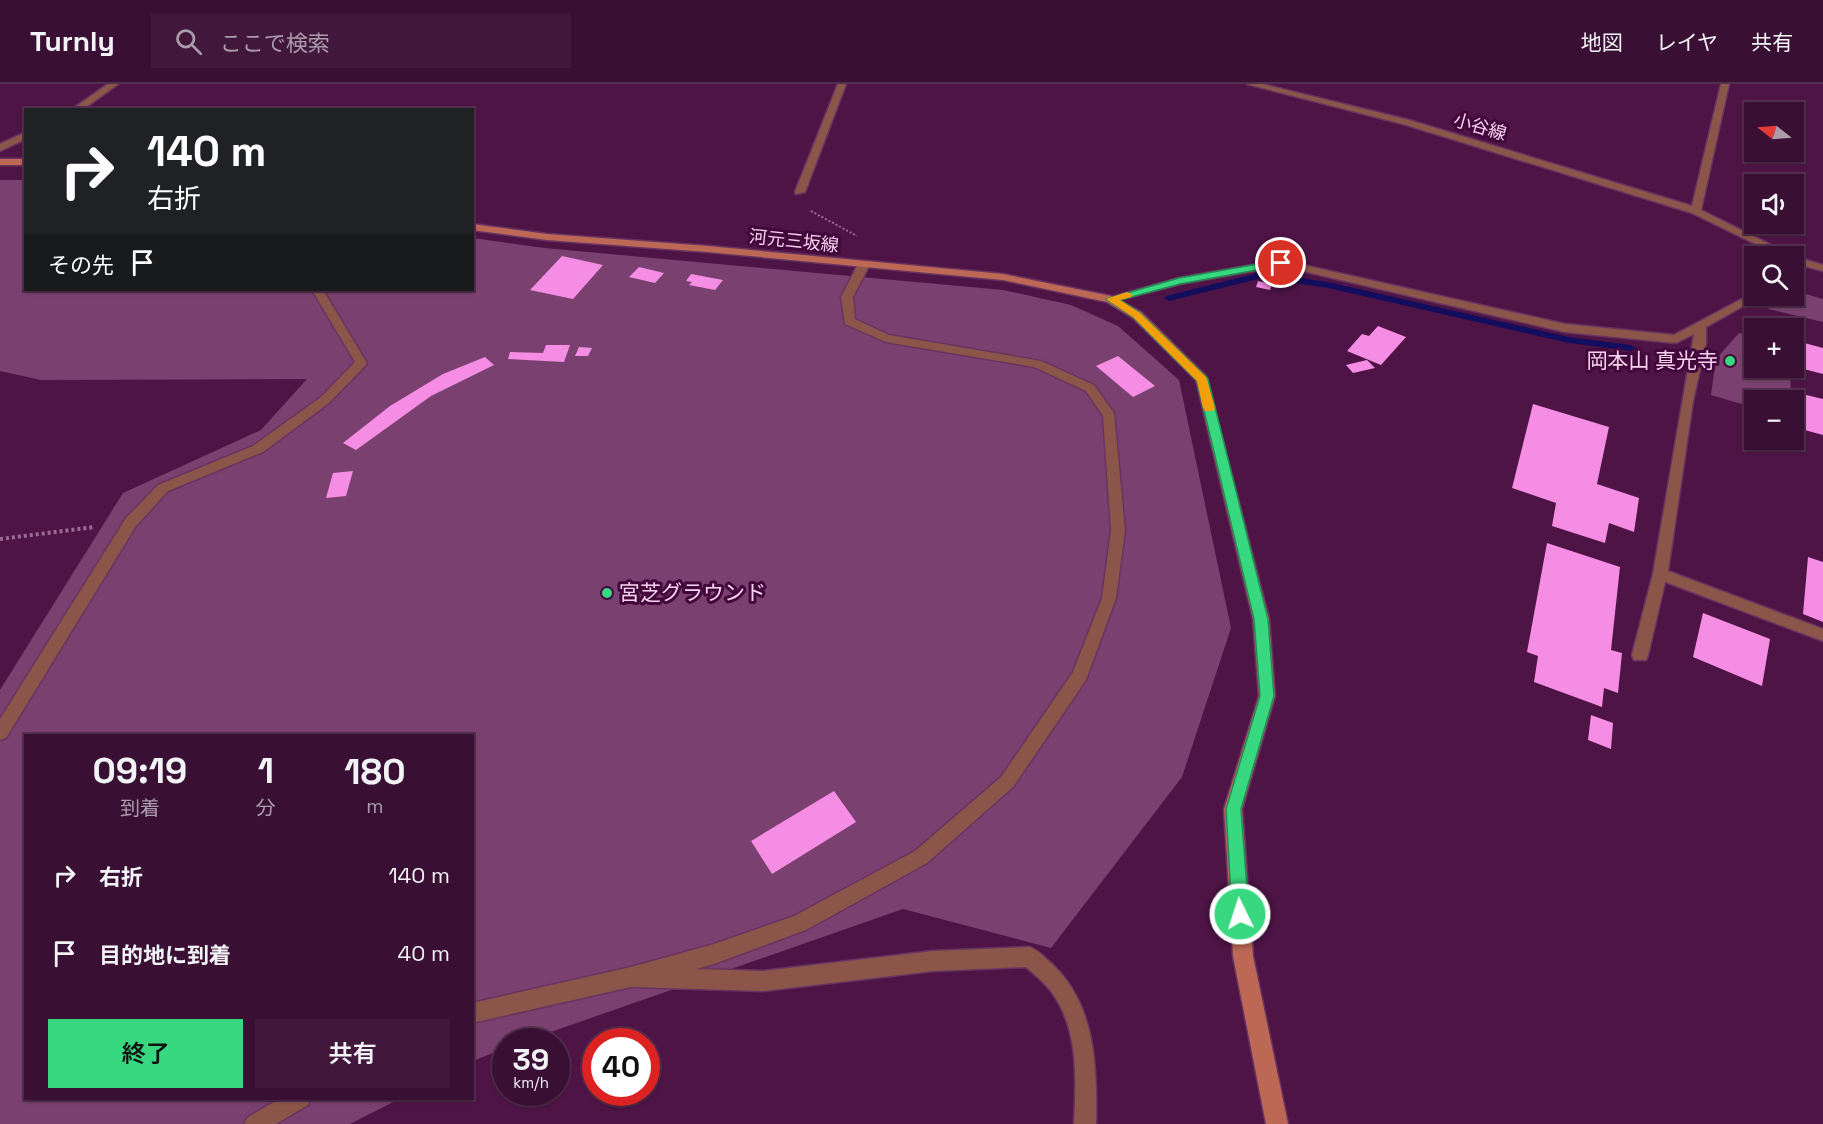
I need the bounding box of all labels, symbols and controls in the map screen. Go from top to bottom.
search box [151,14,571,68]
text: Turnly [30,23,115,59]
icon: search [172,25,205,58]
text: ここで検索 [220,29,330,57]
text: 地図 [1581,29,1623,56]
text: レイヤ [1656,29,1718,56]
text: 共有 [1751,29,1793,56]
north arrow [1744,102,1804,162]
map controls [1744,102,1804,450]
street label: 小谷線 [1451,108,1509,145]
text: 140 m [147,125,266,178]
icon: right [48,132,126,210]
button: sound [1744,174,1804,234]
text: 右折 [147,181,201,216]
street label: 河元三坂線 [748,224,840,257]
pin [1255,237,1306,288]
icon: arrive [126,246,159,279]
icon: arrive [1264,246,1297,279]
button: search [1744,246,1804,306]
text: その先 [48,251,114,279]
button: + [1744,318,1804,378]
place label: 岡本山 真光寺 [1587,347,1718,374]
marker: 岡本山 真光寺 [1723,354,1737,368]
button: − [1744,390,1804,450]
place label: 宮芝グラウンド [619,579,766,606]
marker: 宮芝グラウンド [600,586,614,600]
text: 09:19 [92,748,187,794]
text: 1 [258,748,274,794]
text: 180 [344,749,405,795]
text: m [366,793,383,819]
text: 到着 [120,795,160,821]
text: 分 [256,795,276,821]
icon: right [48,859,81,892]
text: 140 m [388,861,450,889]
text: 右折 [99,863,143,891]
position arrow [1208,882,1272,946]
icon: arrive [48,937,81,970]
text: 40 m [398,939,450,967]
text: 目的地に到着 [99,941,231,969]
button: 終了 [48,1019,243,1088]
button: 共有 [255,1019,450,1088]
speed limit sign: 40 [582,1028,660,1106]
text: 39 [513,1040,549,1079]
text: km/h [513,1073,549,1092]

